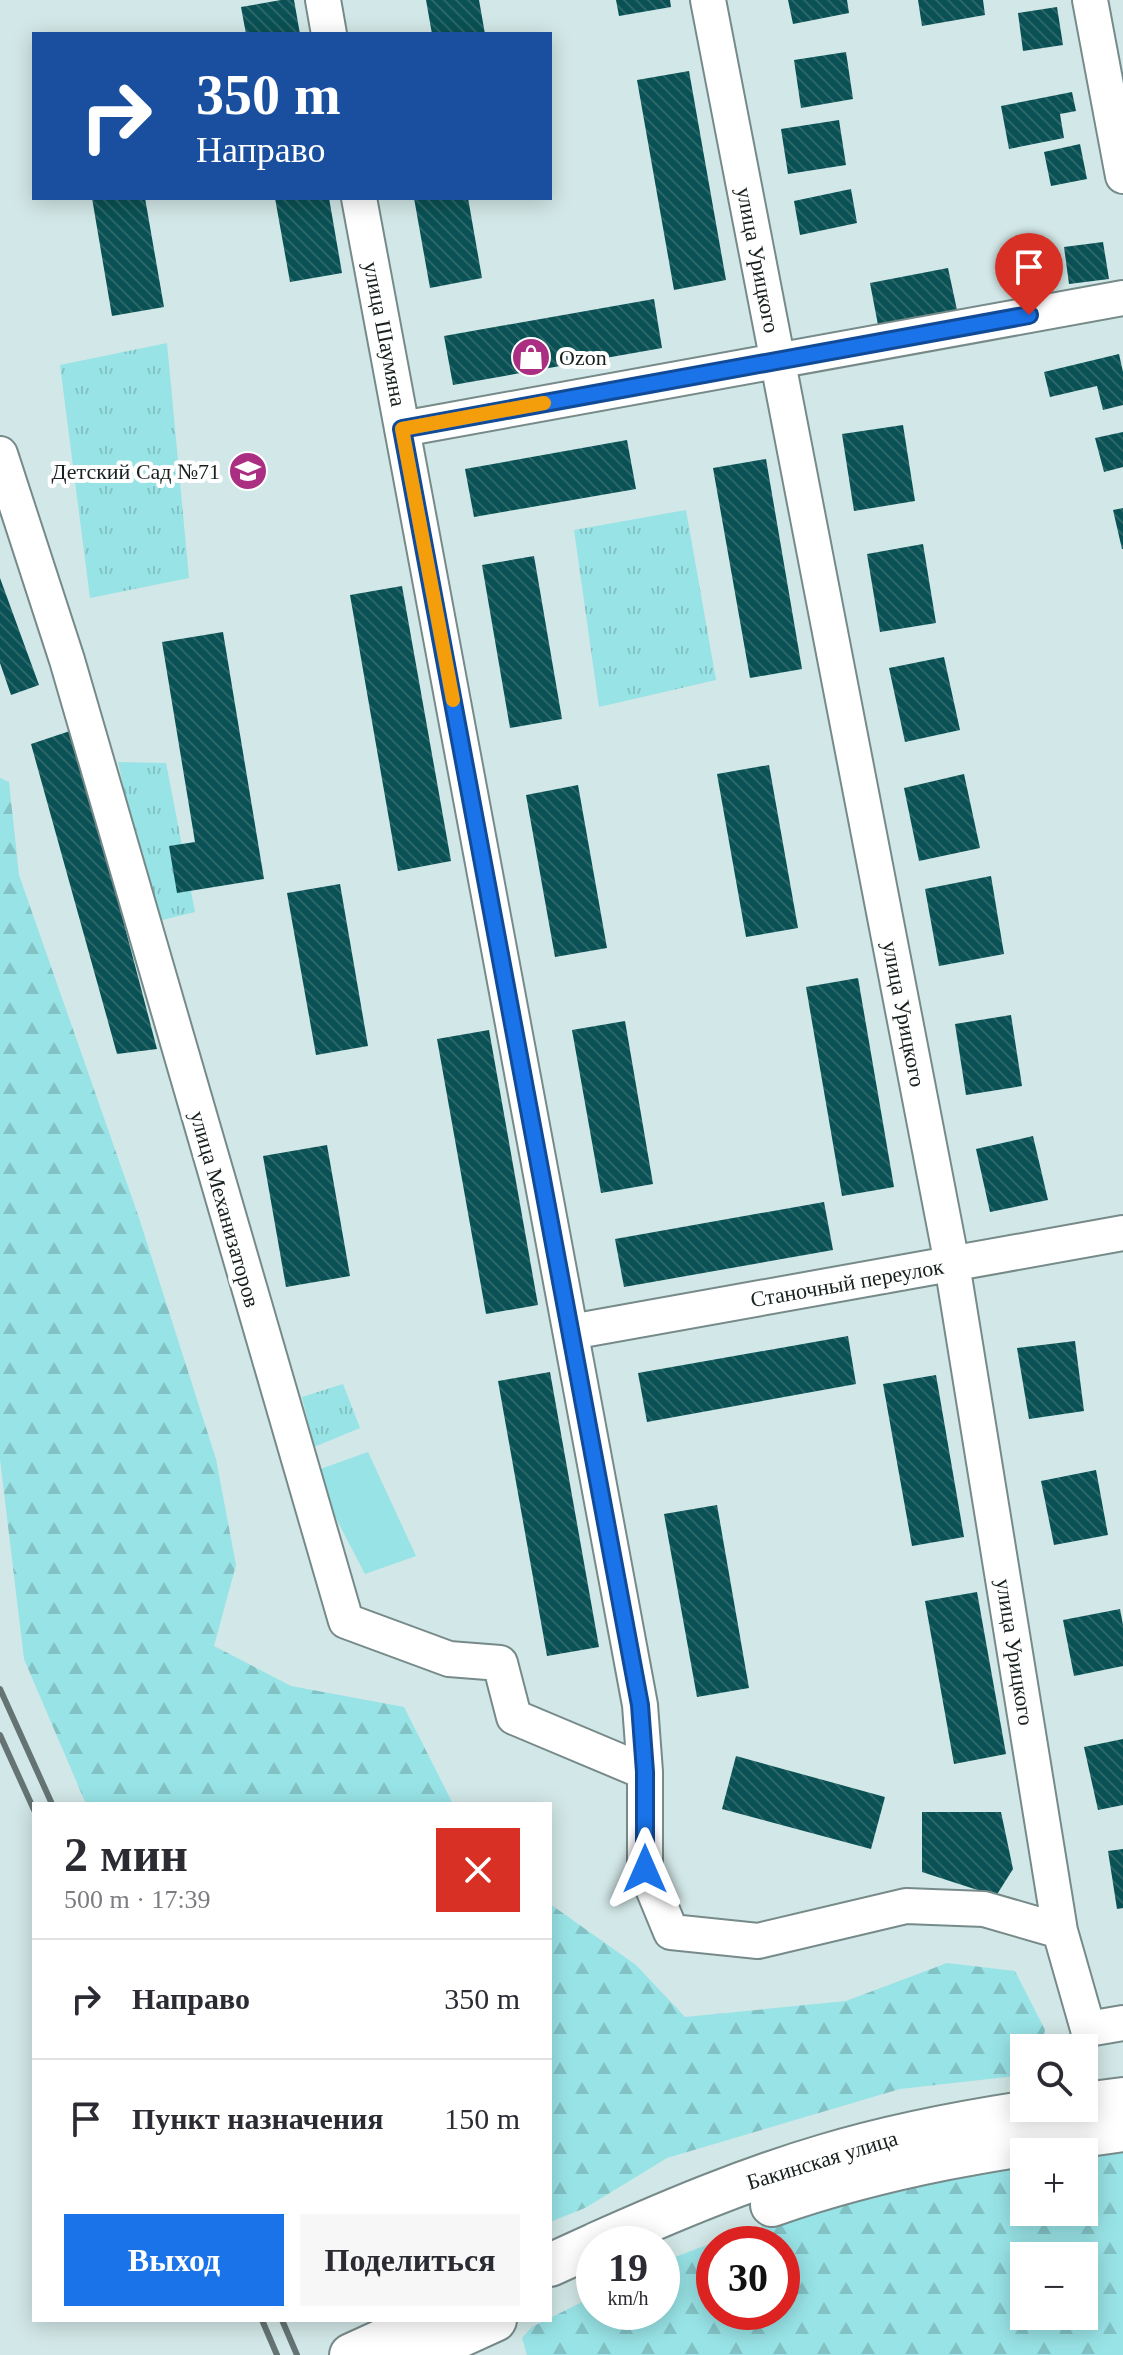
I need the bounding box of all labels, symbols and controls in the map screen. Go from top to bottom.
icon: right [64,64,168,168]
text: 350 m [196,64,341,126]
text: Направо [196,130,326,170]
street label: улица Урицкого [732,185,784,335]
pin [995,233,1063,315]
icon: arrive [1007,245,1051,289]
street label: улица Шаумяна [359,259,411,409]
shop icon: Ozon [510,336,552,378]
place label: Ozon [559,345,607,370]
school or university icon: Детский Сад №71 [227,450,269,492]
place label: Детский Сад №71 [51,459,220,484]
street label: улица Урицкого [878,939,930,1089]
street label: улица Механизаторов [185,1108,265,1310]
street label: Станочный переулок [749,1254,946,1312]
street label: улица Урицкого [991,1577,1039,1727]
position arrow [603,1827,687,1911]
text: 2 мин [64,1828,188,1881]
button: close [436,1828,520,1912]
text: 500 m · 17:39 [64,1885,211,1914]
icon: right [64,1977,108,2021]
text: Направо [132,1982,250,2015]
text: 350 m [444,1982,520,2015]
map controls [1010,2034,1098,2330]
button: search [1010,2034,1098,2122]
icon: arrive [64,2097,108,2141]
text: Пункт назначения [132,2102,384,2135]
text: 150 m [444,2102,520,2135]
street label: Бакинская улица [744,2125,901,2195]
button: + [1010,2138,1098,2226]
button: Выход [64,2214,284,2306]
button: Поделиться [300,2214,520,2306]
speed limit sign: 30 [696,2226,800,2330]
button: − [1010,2242,1098,2330]
text: 19 [608,2245,648,2290]
text: km/h [607,2287,649,2309]

